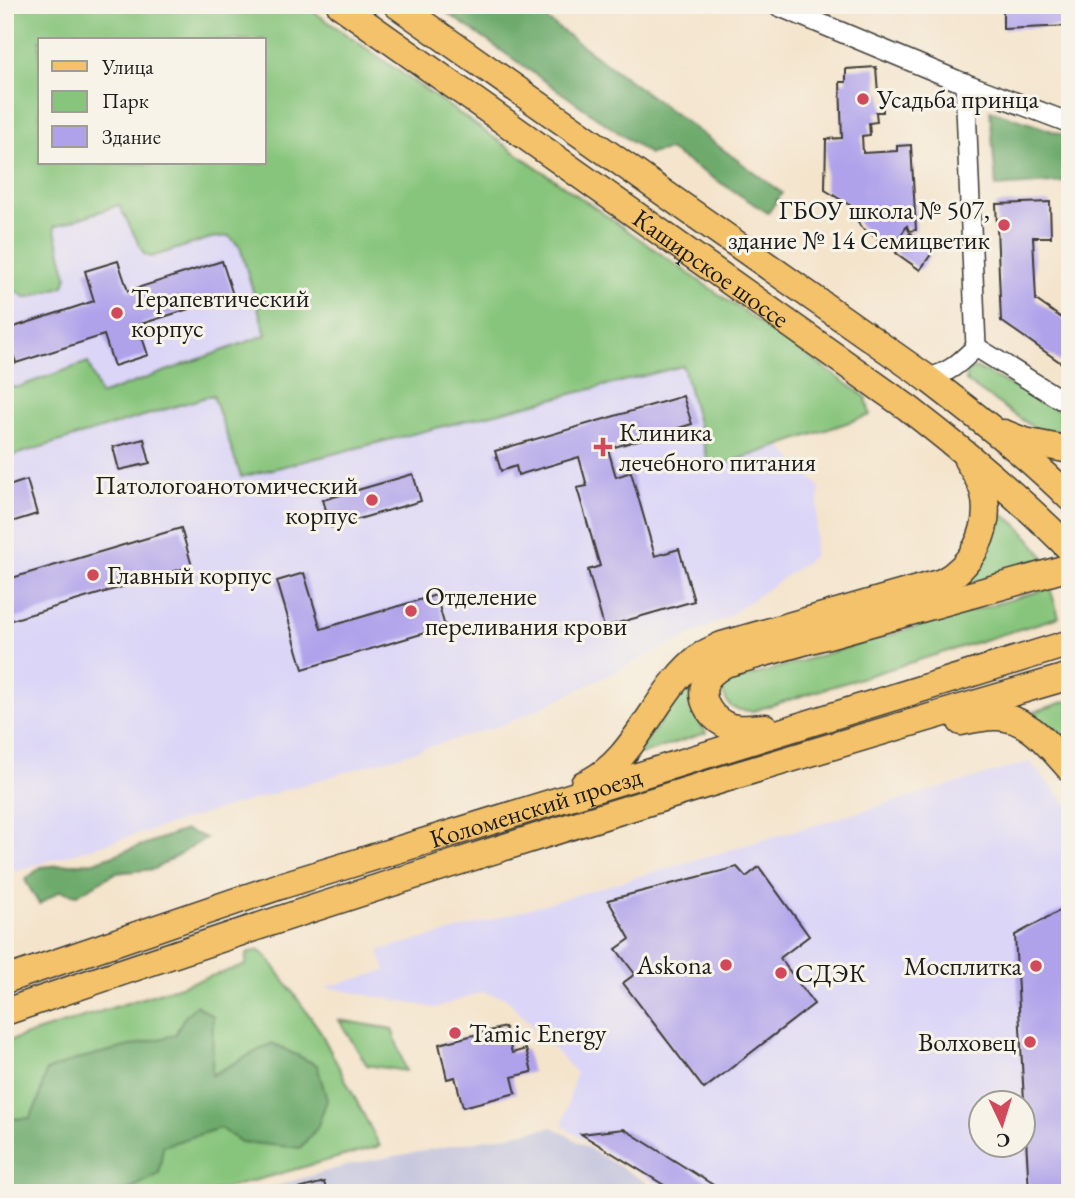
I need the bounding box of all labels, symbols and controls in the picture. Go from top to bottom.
legend [38,38,266,164]
text: Улица [101,53,154,80]
place label: Усадьба принца [876,82,1039,116]
text: Парк [102,87,149,114]
marker: Усадьба принца [855,91,871,107]
text: Здание [102,123,161,150]
place label: ГБОУ школа № 507, здание № 14 Семицветик [728,193,991,257]
street label: Каширское шоссе [626,201,796,335]
marker: ГБОУ школа № 507, здание № 14 Семицветик [996,217,1012,233]
place label: Терапевтический корпус [131,281,310,345]
marker: Терапевтический корпус [109,305,125,321]
place label: Клиника лечебного питания [619,415,816,479]
marker: Клиника лечебного питания [593,437,613,457]
place label: Патологоанотомический корпус [95,468,358,532]
marker: Патологоанотомический корпус [364,492,380,508]
place label: Главный корпус [107,558,272,592]
marker: Главный корпус [85,567,101,583]
place label: Отделение переливания крови [425,579,627,643]
marker: Отделение переливания крови [403,603,419,619]
street label: Коломенский проезд [425,759,646,856]
place label: Askona [635,948,713,982]
place label: Мосплитка [904,949,1023,983]
place label: СДЭК [795,956,867,990]
marker: Askona [718,957,734,973]
marker: Мосплитка [1028,958,1044,974]
marker: СДЭК [773,965,789,981]
place label: Tamic Energy [469,1016,607,1050]
marker: Tamic Energy [447,1025,463,1041]
place label: Волховец [918,1025,1017,1059]
marker: Волховец [1022,1034,1038,1050]
north arrow [967,1090,1036,1160]
text: С [996,1128,1011,1153]

